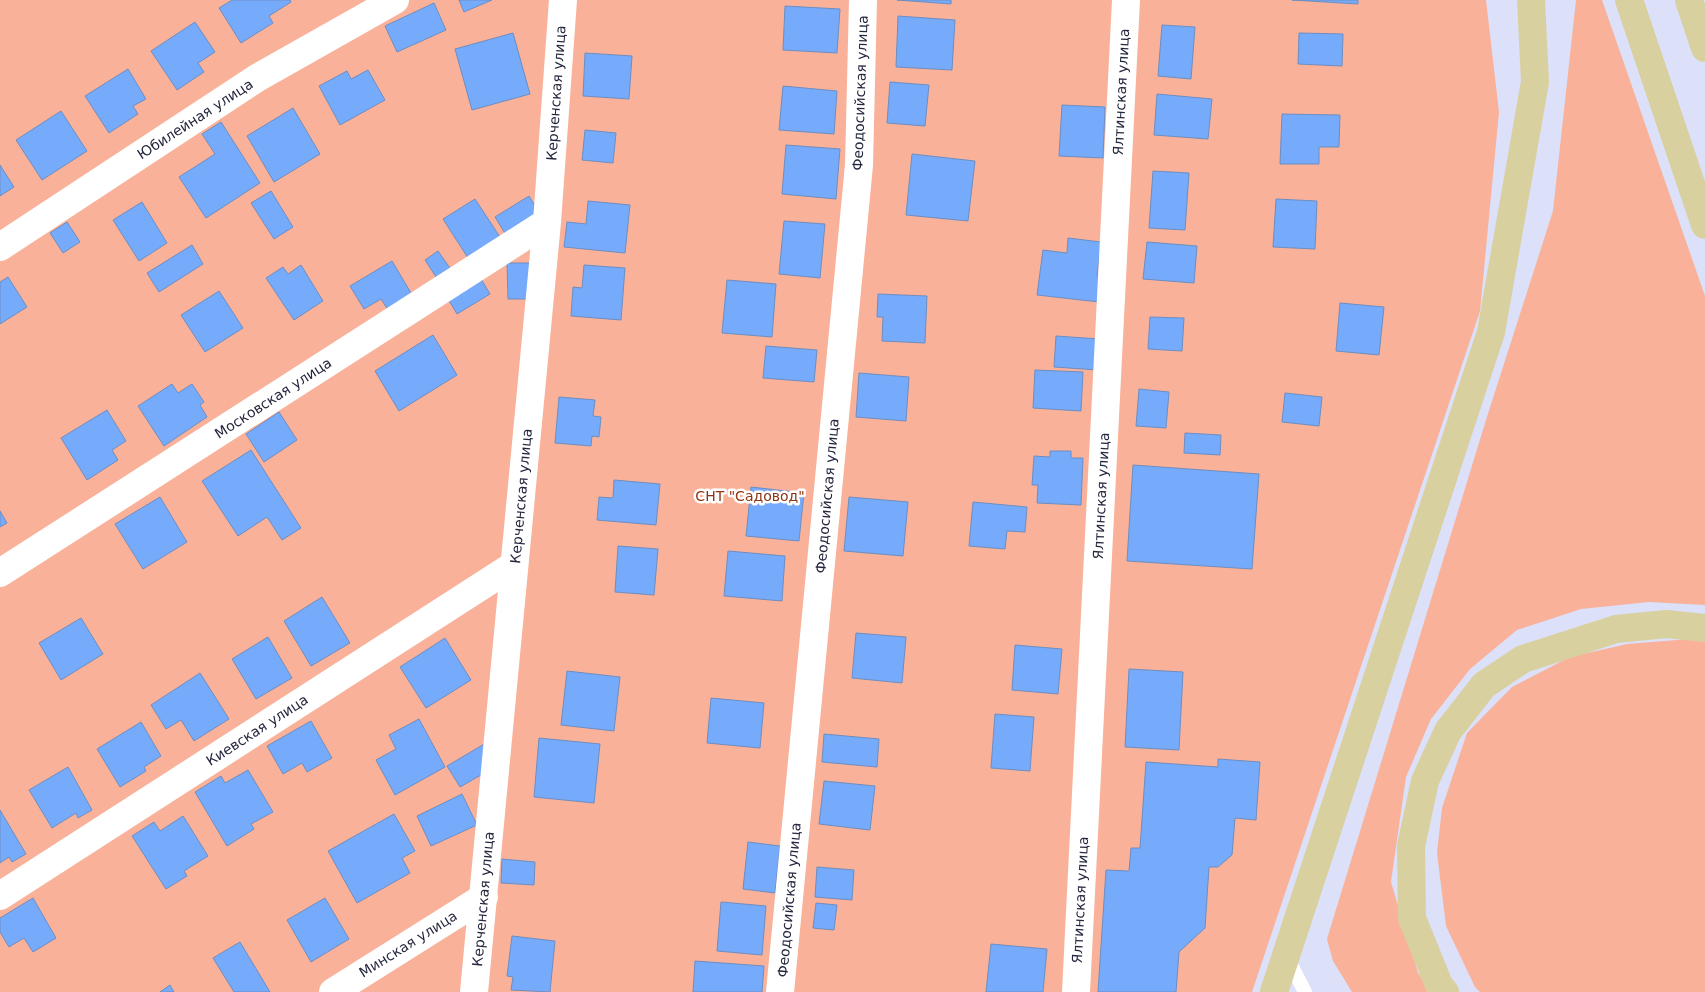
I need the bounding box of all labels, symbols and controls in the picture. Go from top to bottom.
street label: Феодосийская улица [849,15,871,171]
street label: Керченская улица [543,25,569,161]
street label: Ялтинская улица [1110,28,1132,156]
street label: Юбилейная улица [134,76,256,162]
street label: Московская улица [212,354,334,442]
street label: Феодосийская улица [812,418,842,574]
street label: Керченская улица [507,428,535,564]
street label: Ялтинская улица [1090,432,1112,560]
park label: СНТ "Садовод" [695,488,805,504]
street label: Киевская улица [203,691,311,769]
street label: Феодосийская улица [774,822,804,978]
street label: Керченская улица [469,831,497,967]
street label: Ялтинская улица [1069,836,1091,964]
street label: Минская улица [356,907,460,981]

